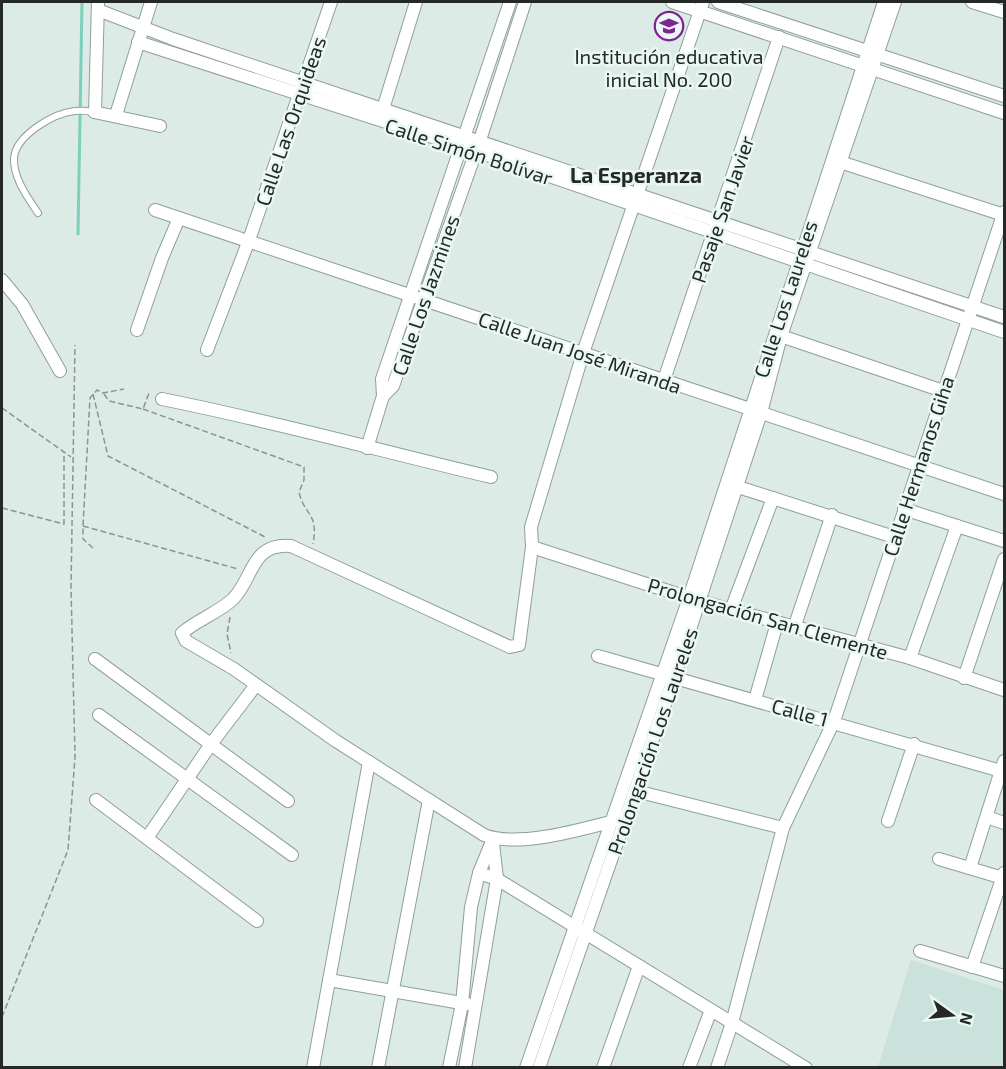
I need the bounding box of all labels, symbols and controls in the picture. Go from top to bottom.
school or university icon: Institución educativa inicial No. 200 [653,10,685,42]
street label: Calle Las Orquideas [250,33,330,209]
place label: Institución educativa inicial No. 200 [574,44,764,91]
street label: Calle Simón Bolívar [382,113,556,189]
street label: Pasaje San Javier [686,132,758,286]
district label: La Esperanza [570,162,702,187]
street label: Calle Los Jazmines [386,212,464,378]
street label: Calle Los Laureles [748,217,822,381]
street label: Calle Juan José Miranda [475,306,685,398]
street label: Calle Hermanos Giha [878,373,958,559]
street label: Prolongación San Clemente [645,572,891,664]
street label: Prolongación Los Laureles [602,624,702,858]
street label: Calle 1 [769,693,831,731]
north arrow [922,985,982,1045]
text: N [956,1011,978,1027]

